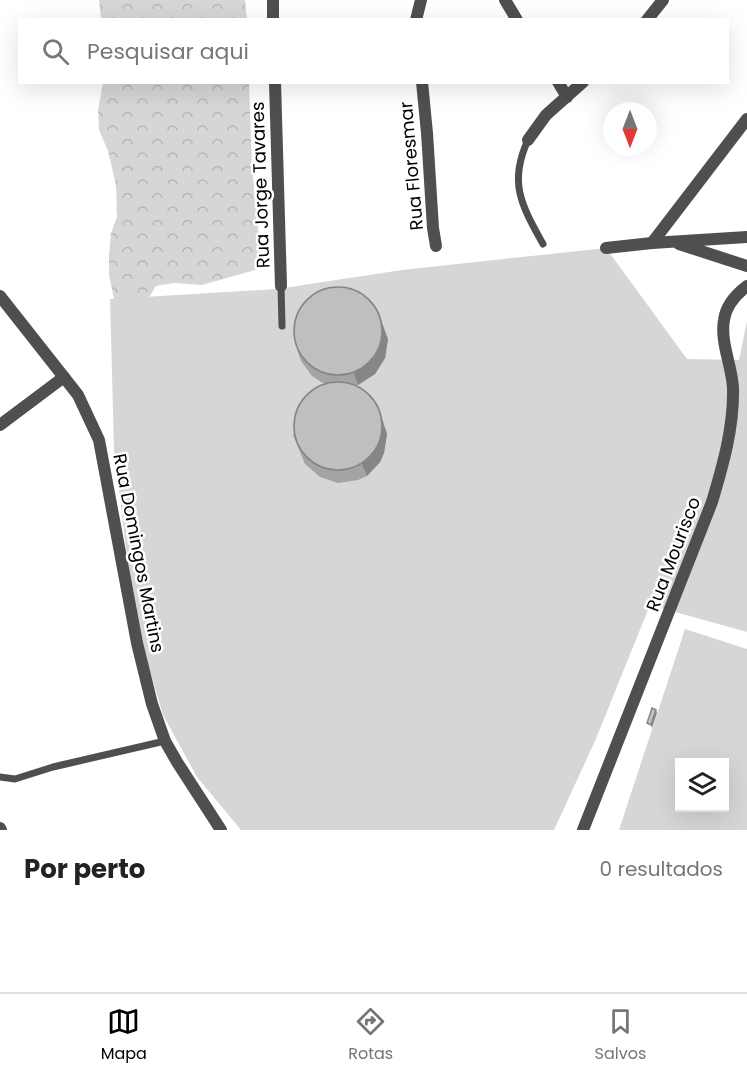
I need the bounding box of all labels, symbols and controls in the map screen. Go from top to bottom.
search box [18,18,729,84]
icon: search [39,35,72,68]
text: Pesquisar aqui [87,36,249,67]
street label: Rua Floresmar [393,100,429,231]
street label: Rua Jorge Tavares [245,101,275,269]
north arrow [603,102,657,156]
street label: Rua Domingos Martins [107,451,171,655]
street label: Rua Mourisco [640,493,706,615]
map controls [675,758,729,812]
button: layers [675,758,729,812]
text: Por perto [24,851,145,887]
text: 0 resultados [600,855,723,883]
tab: Mapa [101,1005,147,1066]
tab: Rotas [348,1005,393,1066]
tab: Salvos [595,1005,646,1066]

